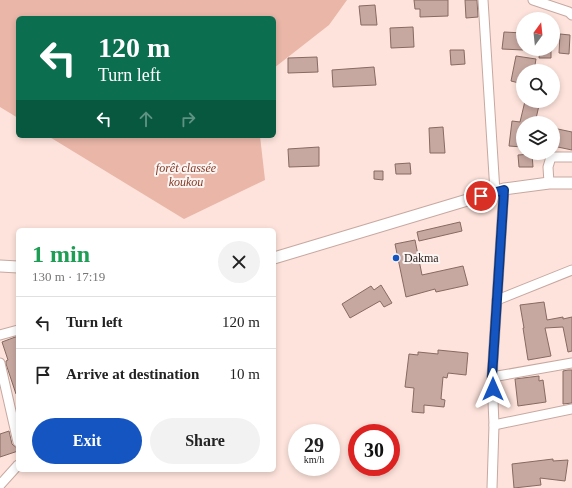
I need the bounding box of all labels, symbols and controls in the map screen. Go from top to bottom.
north arrow [516,12,560,56]
map controls [516,12,560,160]
icon: left [32,32,84,84]
text: 120 m [98,32,170,63]
button: search [516,64,560,108]
text: Turn left [98,65,161,85]
icon: left [93,108,115,130]
icon: ahead [135,108,157,130]
icon: right [177,108,199,130]
button: layers [516,116,560,160]
park label: forêt classée koukou [156,161,217,189]
pin [464,179,498,213]
icon: arrive [470,185,492,207]
text: 1 min [32,241,90,267]
button: close [218,241,260,283]
place label: Dakma [404,251,439,265]
marker: Dakma [391,253,401,263]
text: 130 m · 17:19 [32,269,105,284]
icon: left [32,312,54,334]
text: Turn left [66,314,123,330]
text: 120 m [222,314,260,330]
icon: arrive [32,364,54,386]
text: Arrive at destination [66,366,199,382]
text: 10 m [230,366,260,382]
position arrow [472,368,514,410]
button: Exit [32,418,142,464]
button: Share [150,418,260,464]
speed limit sign: 30 [348,424,400,476]
text: 29 [304,434,324,456]
text: km/h [304,454,324,465]

